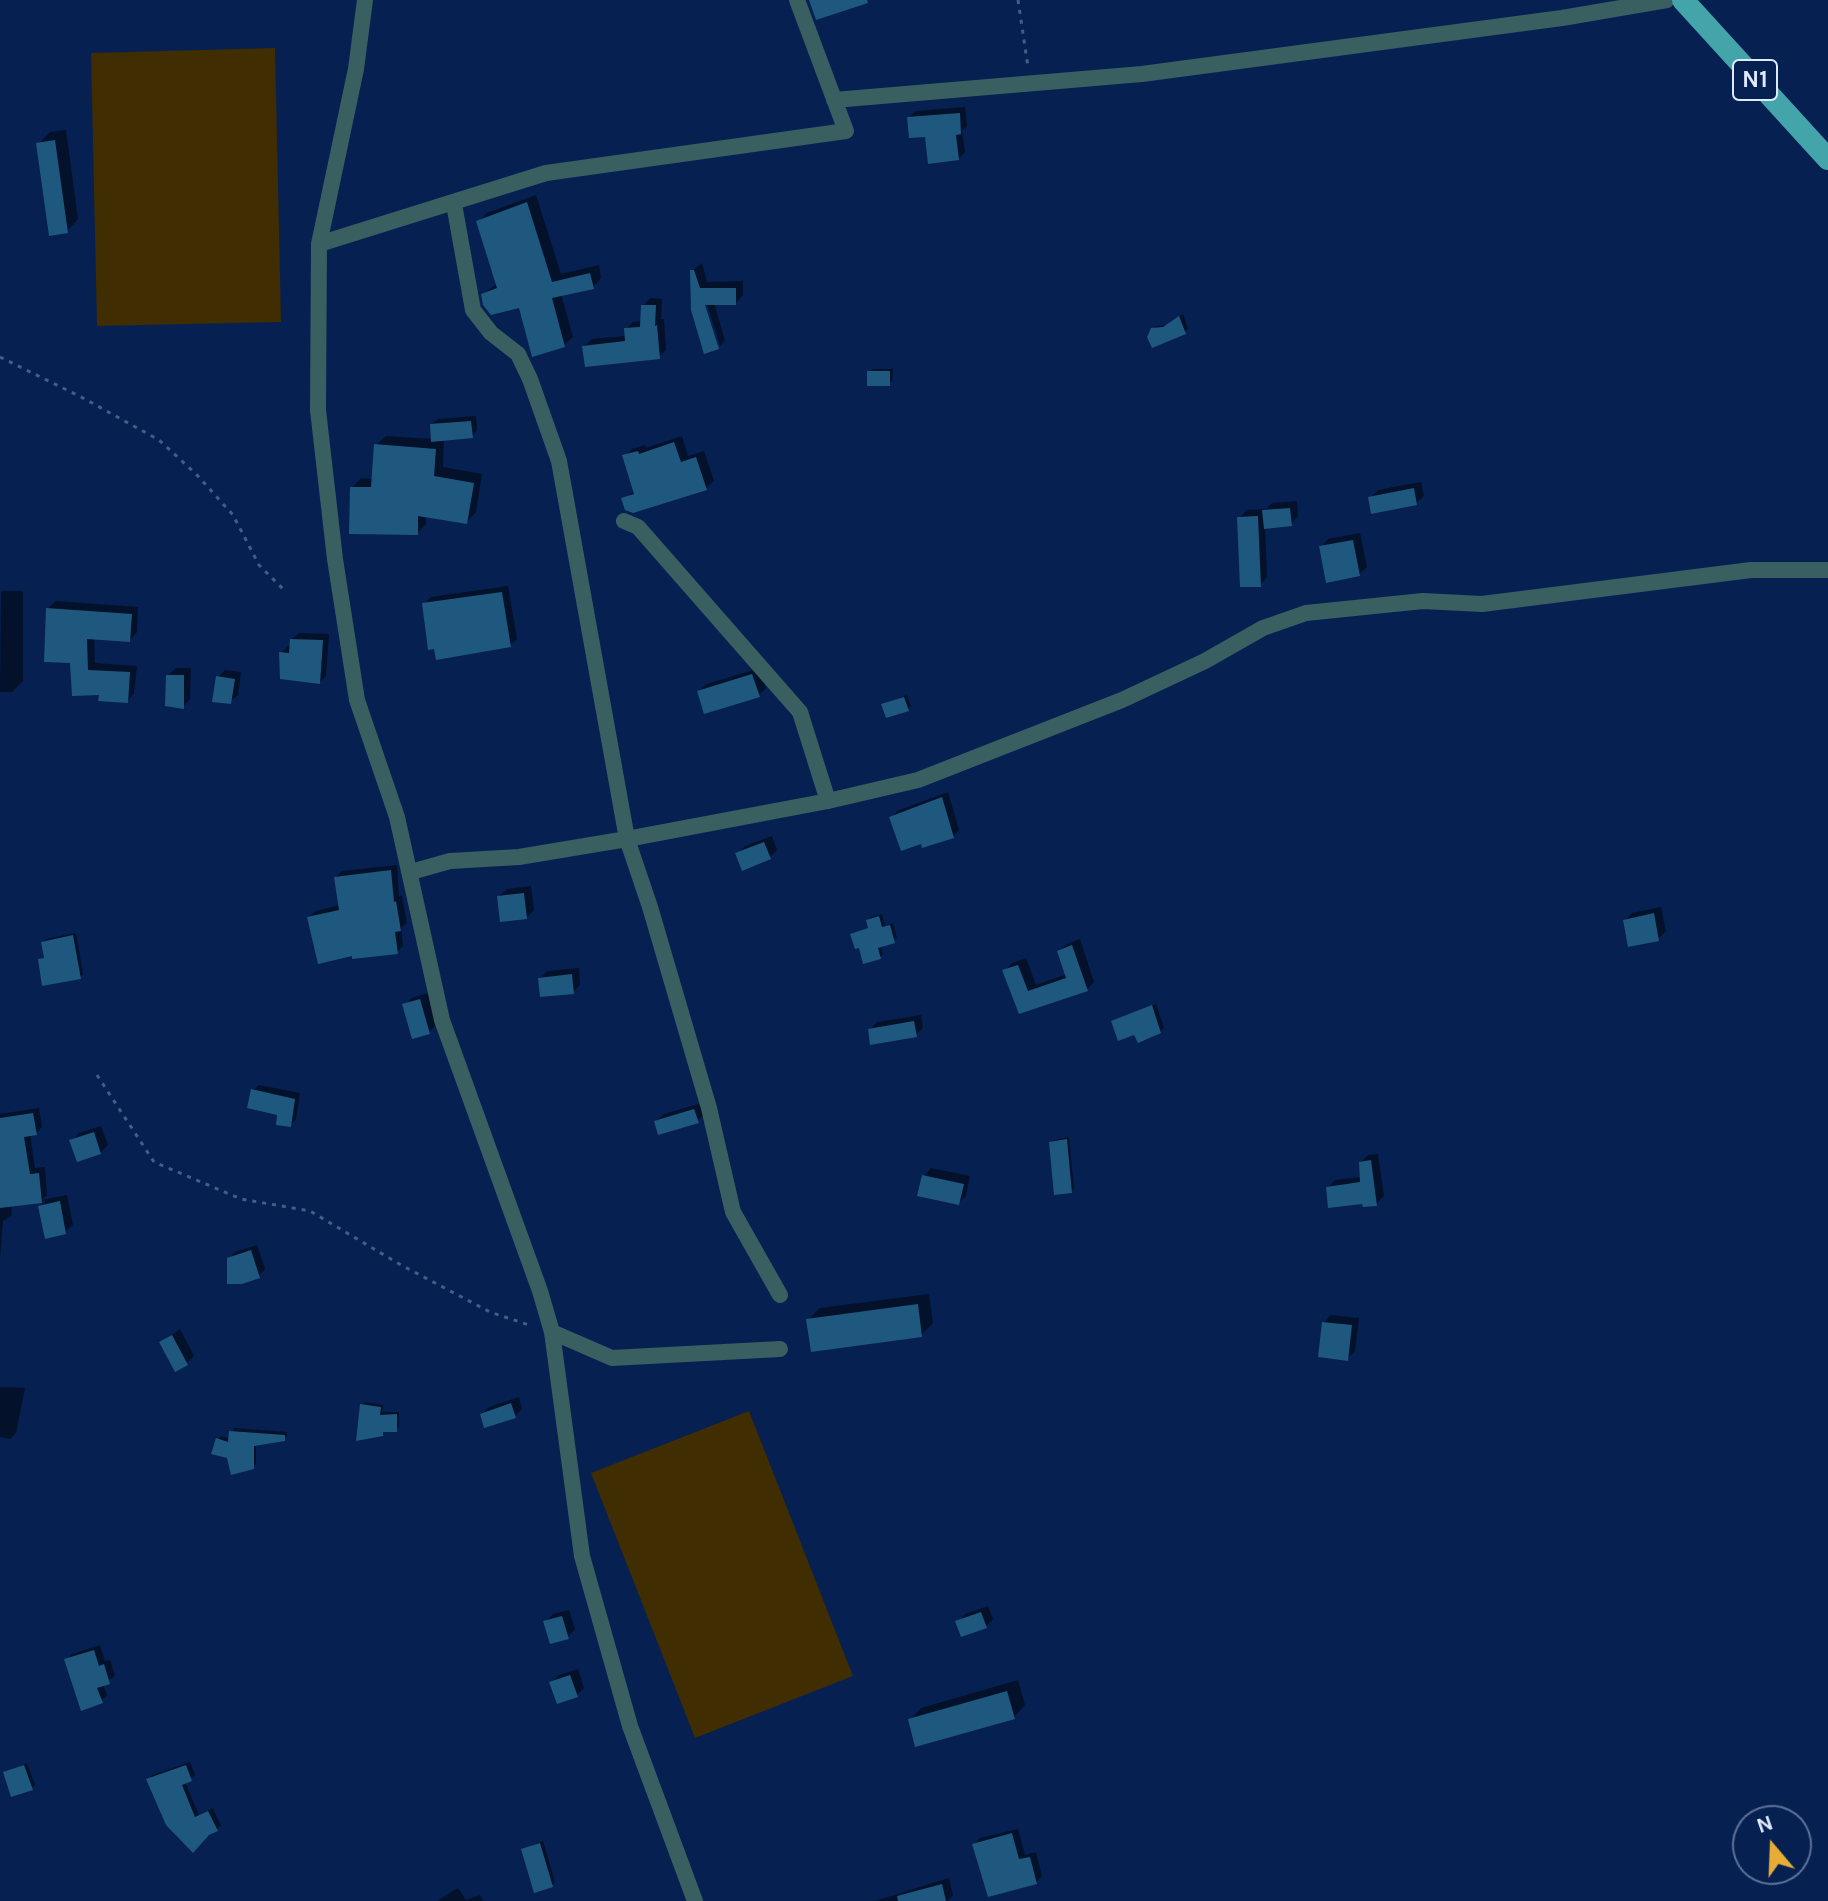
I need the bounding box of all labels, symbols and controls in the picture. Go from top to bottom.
road number: N1 [1733,60,1777,100]
north arrow [1732,1805,1812,1885]
text: N [1753,1809,1777,1839]

